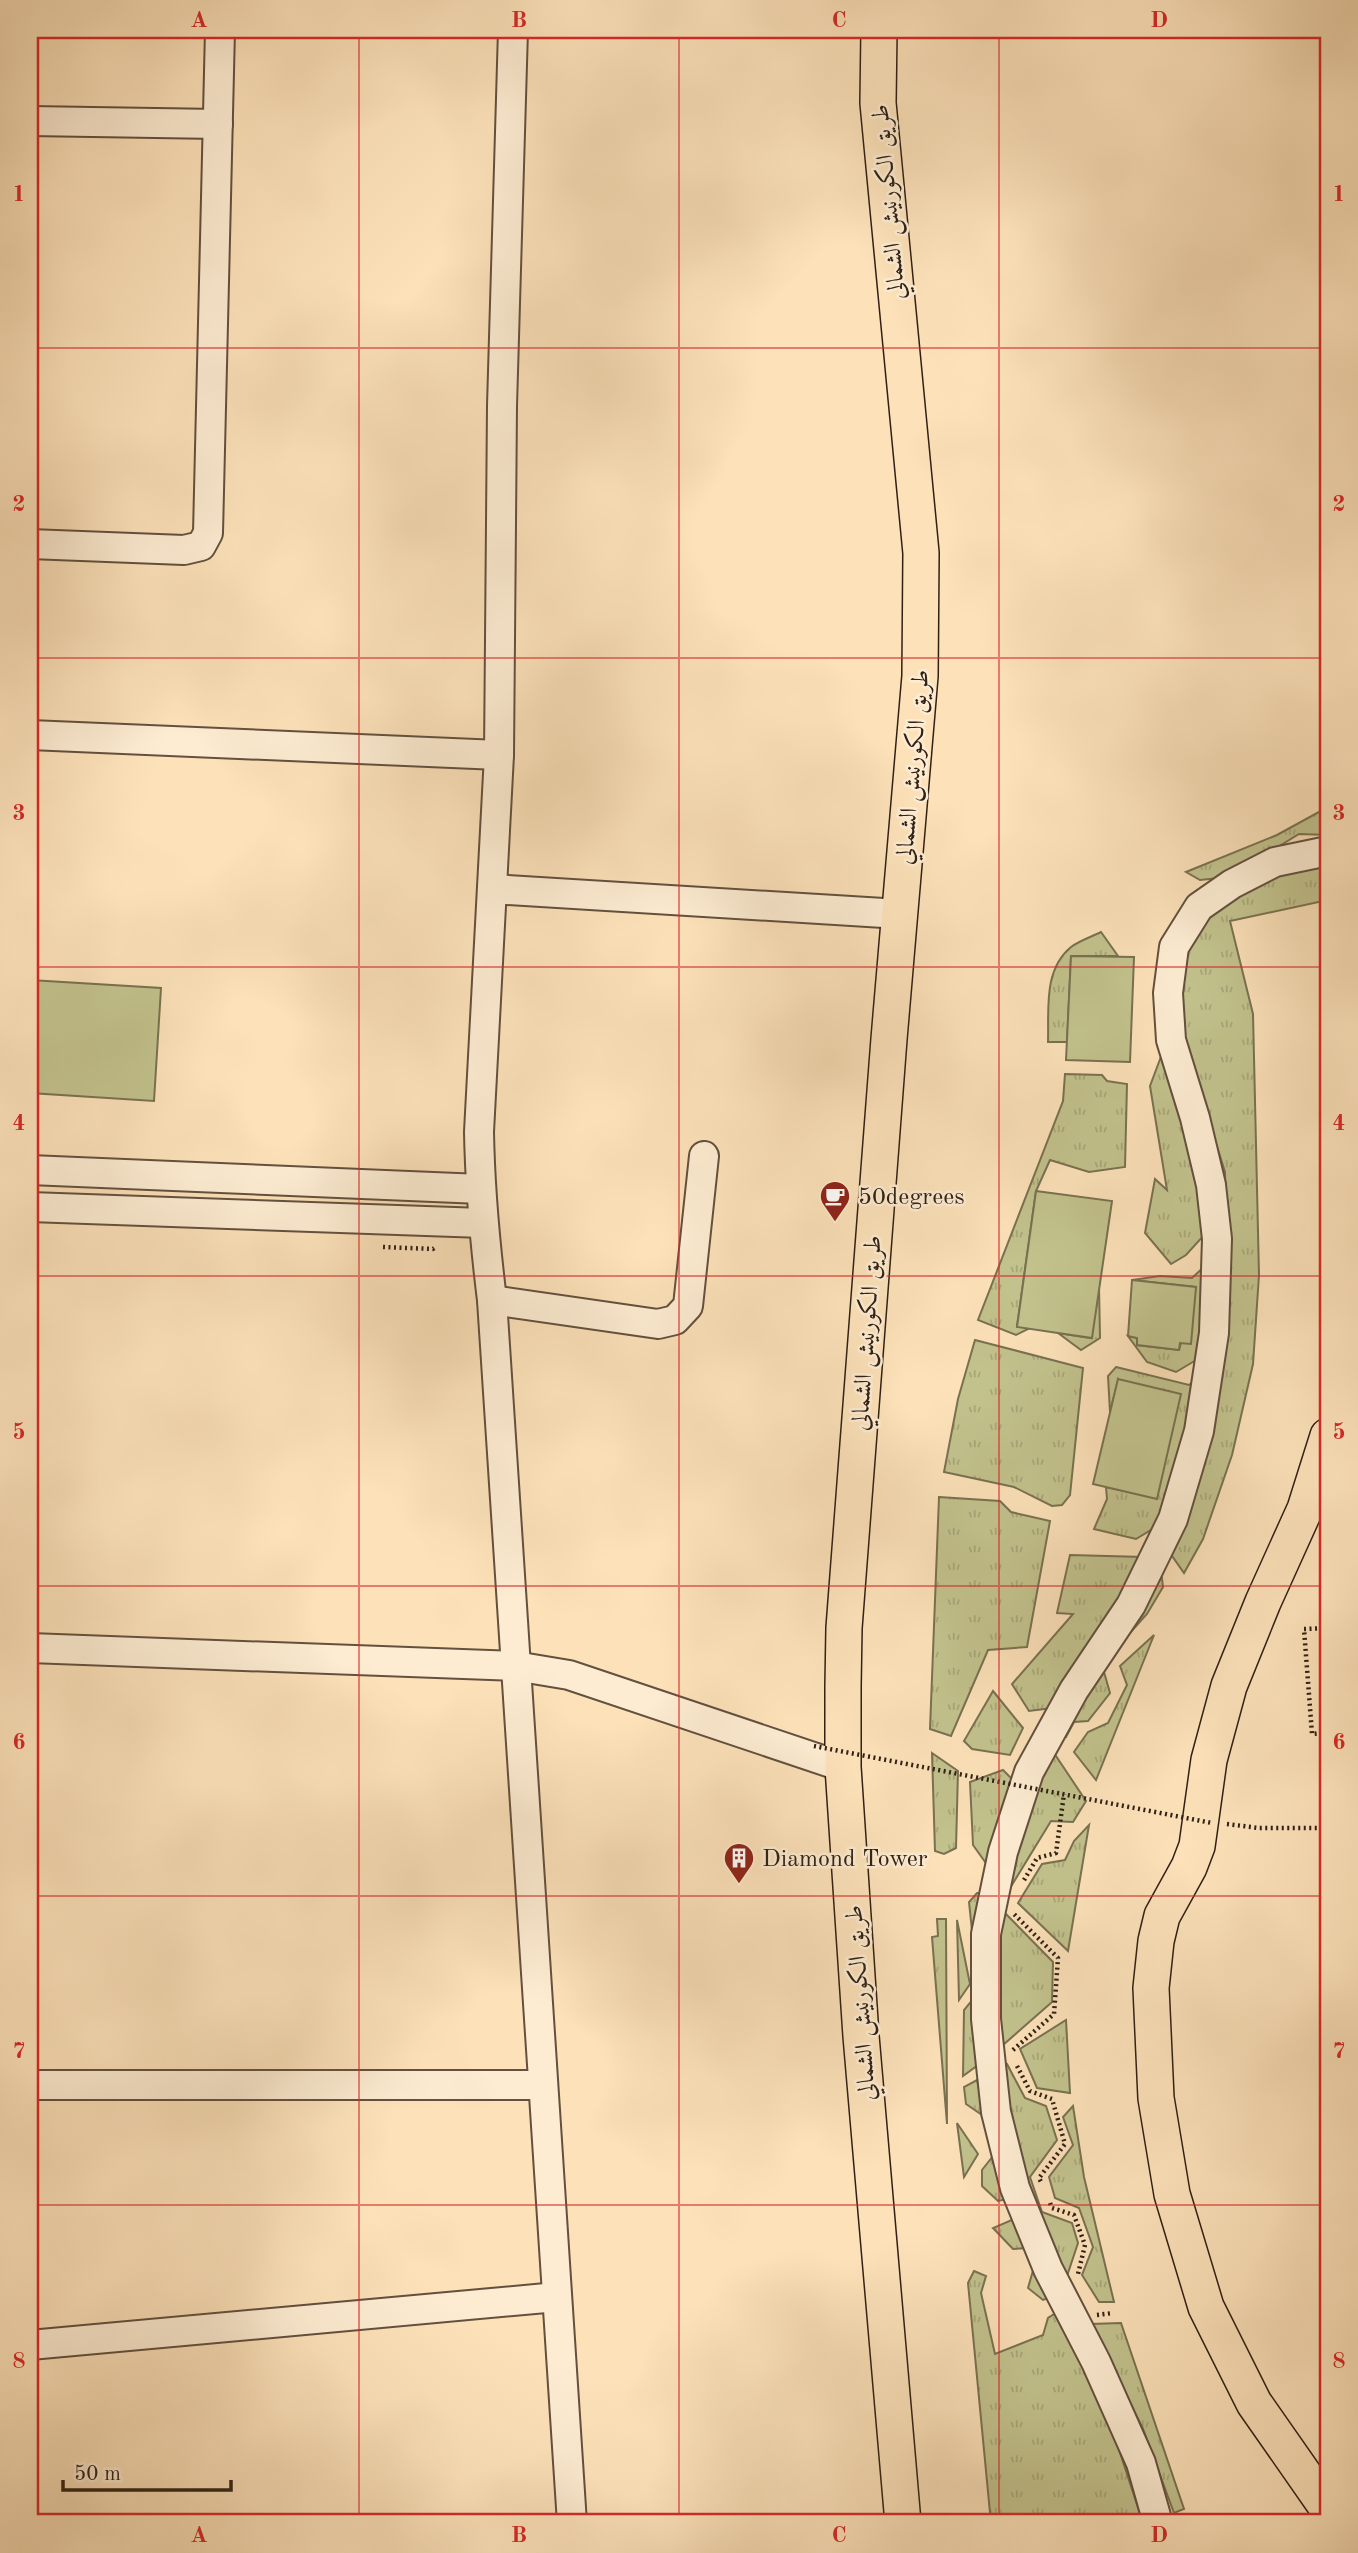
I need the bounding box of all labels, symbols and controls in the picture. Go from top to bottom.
text: A [190,9,208,32]
text: B [511,9,527,32]
text: C [831,9,847,32]
text: D [1150,9,1168,32]
street label: طريق الكورنيش الشمالي [868,103,915,301]
text: 1 [12,183,26,206]
text: 1 [1332,183,1346,206]
text: 2 [12,493,26,516]
text: 2 [1332,493,1346,516]
street label: طريق الكورنيش الشمالي [892,668,939,866]
text: 3 [12,802,26,825]
text: 3 [1332,802,1346,825]
text: 4 [12,1112,26,1135]
text: 4 [1332,1112,1346,1135]
cafe icon: 50degrees [818,1179,852,1223]
place label: 50degrees [858,1186,965,1210]
street label: طريق الكورنيش الشمالي [847,1234,892,1432]
text: 5 [12,1421,26,1444]
text: 5 [1332,1421,1346,1444]
text: 6 [12,1731,26,1754]
text: 6 [1332,1731,1346,1754]
building icon: Diamond Tower [722,1841,756,1885]
place label: Diamond Tower [762,1848,928,1872]
street label: طريق الكورنيش الشمالي [841,1904,886,2102]
text: 7 [12,2040,26,2063]
text: 7 [1332,2040,1346,2063]
text: 8 [12,2350,26,2373]
text: 8 [1332,2350,1346,2373]
scale bar [63,2448,231,2492]
text: 50 m [74,2464,121,2485]
text: A [190,2524,208,2547]
text: B [511,2524,527,2547]
text: C [831,2524,847,2547]
text: D [1150,2524,1168,2547]

